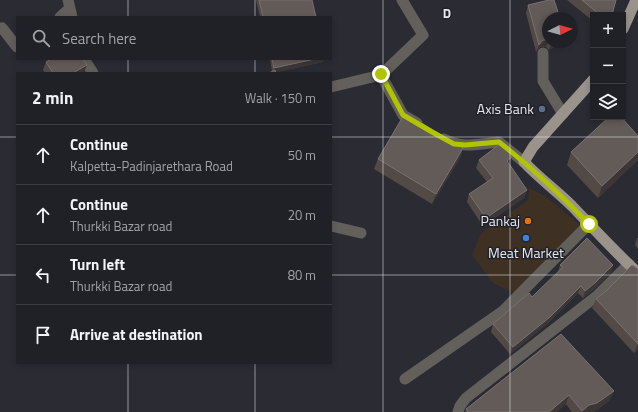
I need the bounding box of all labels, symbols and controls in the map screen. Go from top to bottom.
text: D [443,3,451,23]
north arrow [542,12,578,48]
map controls [590,12,626,120]
button: + [590,12,626,48]
search box [16,16,332,60]
icon: search [30,27,52,49]
text: Search here [62,27,136,50]
button: − [590,48,626,84]
route end [372,65,390,83]
button: layers [590,84,626,120]
text: 2 min [32,85,73,111]
text: Walk · 150 m [245,88,316,108]
place label: Axis Bank [477,98,534,119]
marker: Axis Bank [537,104,547,114]
text: Continue [70,133,128,156]
icon: ahead [32,144,54,166]
text: 50 m [288,145,316,165]
text: Kalpetta-Padinjarethara Road [70,156,233,176]
text: Continue [70,193,128,216]
icon: ahead [32,204,54,226]
text: 20 m [288,205,316,225]
place label: Pankaj [480,210,520,231]
route start [580,215,598,233]
text: Thurkki Bazar road [70,216,172,236]
marker: Pankaj [523,216,533,226]
marker: Meat Market [521,233,531,243]
place label: Meat Market [488,242,564,263]
text: Turn left [70,253,125,276]
icon: left [32,264,54,286]
text: 80 m [288,265,316,285]
text: Thurkki Bazar road [70,276,172,296]
text: Arrive at destination [70,323,203,346]
icon: arrive [32,324,54,346]

